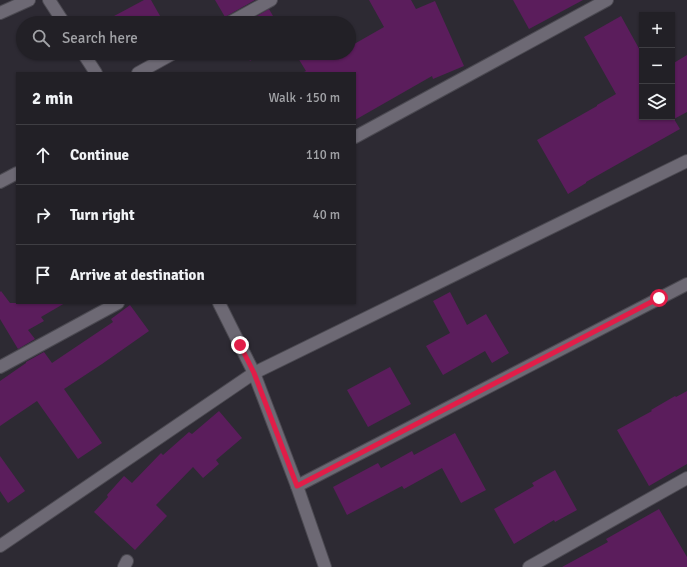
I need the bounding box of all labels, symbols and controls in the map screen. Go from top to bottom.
map controls [639,12,675,120]
button: + [639,12,675,48]
search box [16,16,356,60]
icon: search [30,27,52,49]
text: Search here [62,29,138,47]
button: − [639,48,675,84]
button: layers [639,84,675,120]
text: 2 min [32,88,73,109]
text: Walk · 150 m [269,90,340,106]
icon: ahead [32,144,54,166]
text: Continue [70,146,129,164]
text: 110 m [306,147,340,163]
icon: right [32,204,54,226]
text: Turn right [70,206,135,224]
text: 40 m [313,207,340,223]
icon: arrive [32,264,54,286]
text: Arrive at destination [70,266,205,284]
route start [650,289,668,307]
route end [231,336,249,354]

